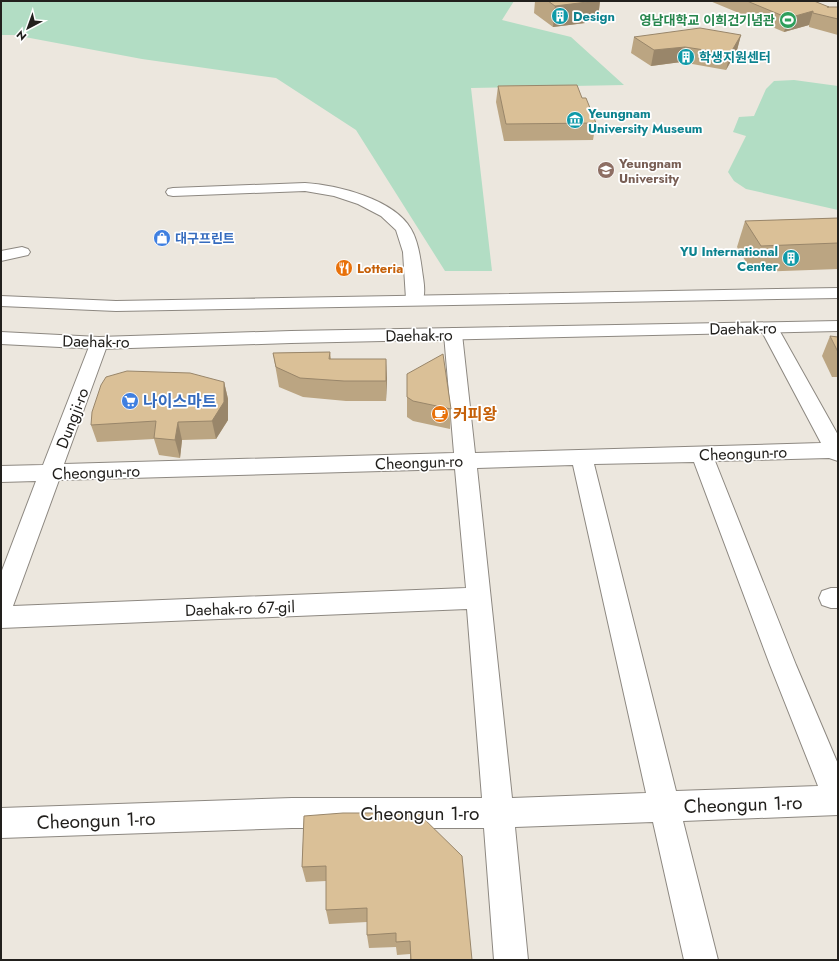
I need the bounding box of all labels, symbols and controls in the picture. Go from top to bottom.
building icon: Design [550,6,570,26]
place label: Design [573,7,615,26]
north arrow [8,8,48,48]
sports icon: 영남대학교 이희건기념관 [778,10,798,30]
place label: 영남대학교 이희건기념관 [640,11,775,30]
text: N [13,27,30,44]
building icon: 학생지원센터 [676,47,696,67]
place label: 학생지원센터 [699,48,771,67]
place label: Yeungnam University Museum [587,104,703,138]
museum icon: Yeungnam University Museum [565,110,585,130]
place label: Yeungnam University [618,154,682,188]
school or university icon: Yeungnam University [596,160,616,180]
shop icon: 대구프린트 [152,228,172,248]
place label: 대구프린트 [175,229,235,248]
place label: YU International Center [679,242,779,276]
building icon: YU International Center [781,248,801,268]
restaurant icon: Lotteria [334,258,354,278]
place label: Lotteria [357,259,403,278]
street label: Daehak-ro [709,316,777,341]
street label: Daehak-ro [385,323,453,348]
street label: Daehak-ro [62,329,130,354]
street label: Dungji-ro [50,384,95,452]
place label: 나이스마트 [143,390,217,413]
supermarket icon: 나이스마트 [120,391,140,411]
place label: 커피왕 [453,403,497,426]
cafe icon: 커피왕 [430,404,450,424]
street label: Cheongun-ro [699,440,788,467]
street label: Cheongun-ro [375,449,464,476]
street label: Cheongun-ro [52,459,141,486]
street label: Daehak-ro 67-gil [185,595,295,622]
street label: Cheongun 1-ro [683,789,803,820]
street label: Cheongun 1-ro [361,800,479,827]
street label: Cheongun 1-ro [36,805,156,836]

